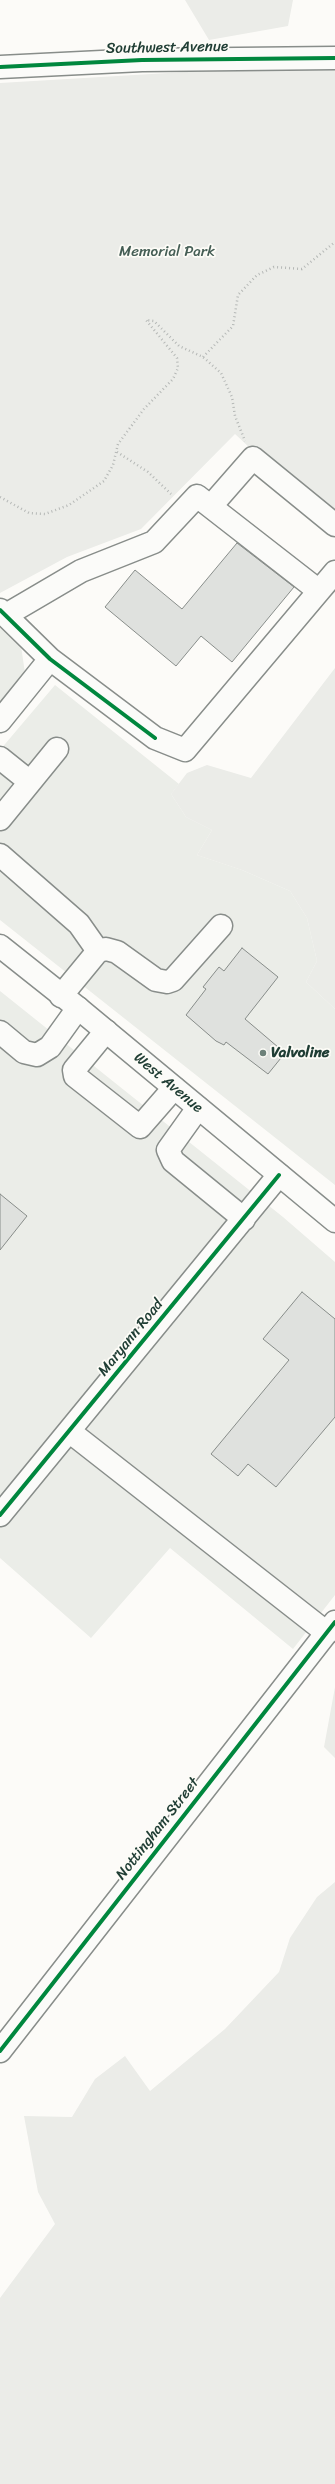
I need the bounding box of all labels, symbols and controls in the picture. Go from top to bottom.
street label: Southwest Avenue [106,38,228,58]
park label: Memorial Park [119,243,215,261]
place label: Valvoline [271,1044,329,1062]
marker: Valvoline [258,1048,268,1058]
street label: West Avenue [130,1049,206,1117]
street label: Maryann Road [95,1296,167,1380]
street label: Nottingham Street [113,1774,203,1884]

